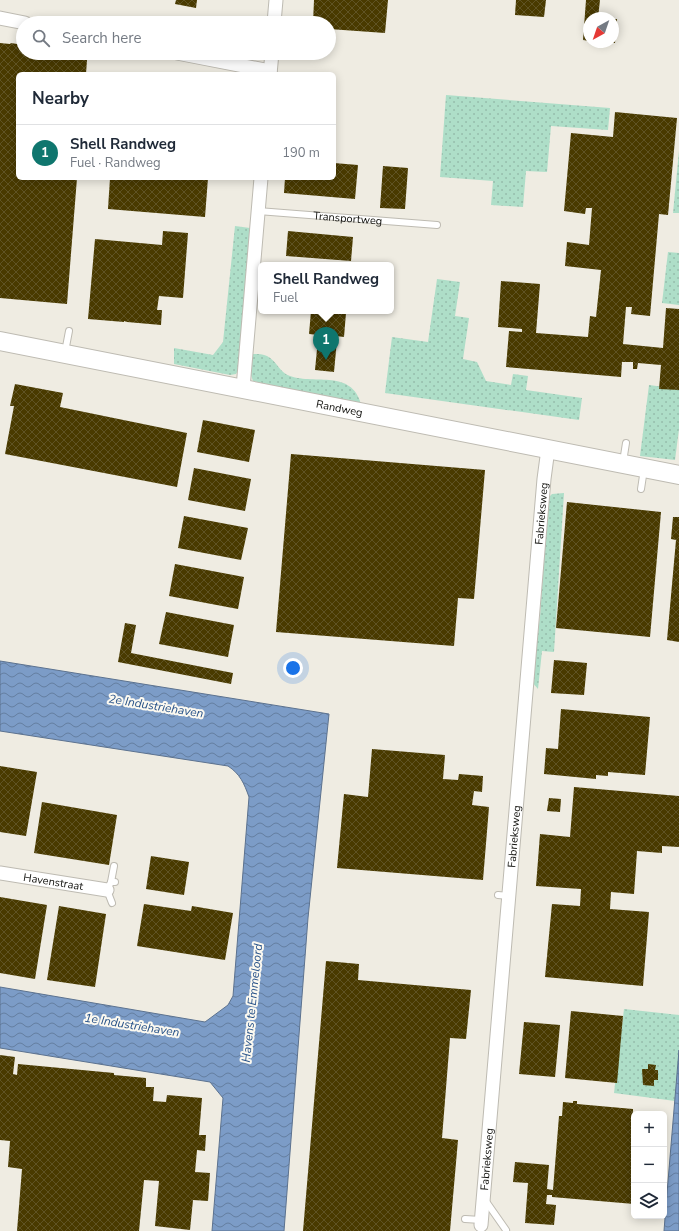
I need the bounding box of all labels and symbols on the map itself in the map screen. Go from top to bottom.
north arrow [583,12,619,48]
street label: Transportweg [313,208,383,228]
pin: 1 [313,327,339,360]
street label: Randweg [315,396,364,420]
street label: Fabrieksweg [531,482,551,545]
your location [283,658,303,678]
water label: 2e Industriehaven [107,691,205,721]
street label: Fabrieksweg [504,805,524,868]
street label: Havenstraat [22,869,84,894]
water label: Havens te Emmeloord [238,943,266,1063]
water label: 1e Industriehaven [83,1010,181,1040]
street label: Fabrieksweg [476,1127,497,1191]

